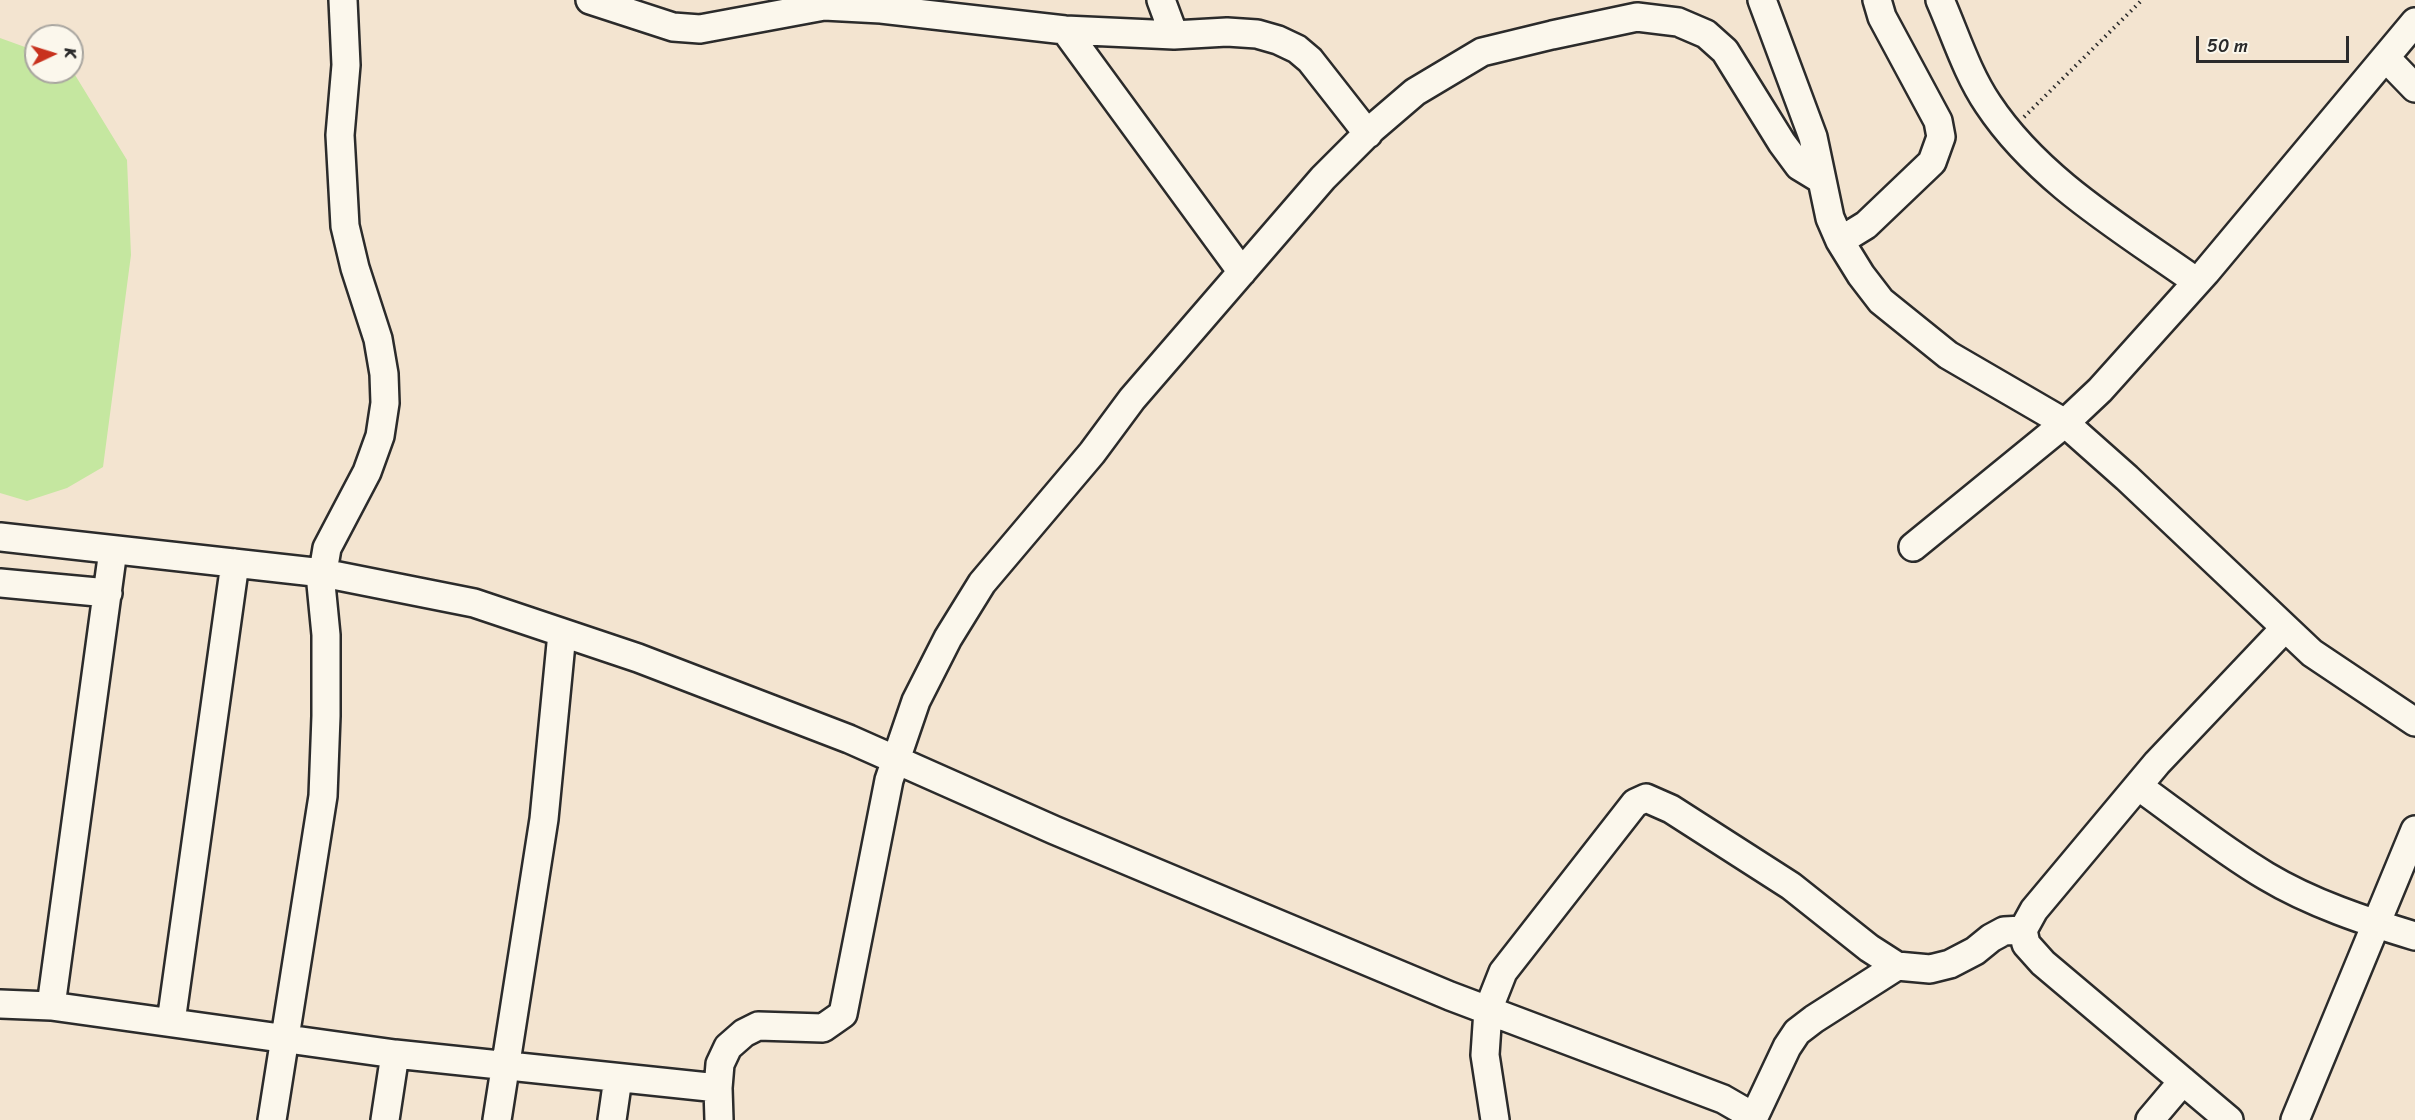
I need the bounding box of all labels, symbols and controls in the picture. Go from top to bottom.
north arrow [24,24,84,84]
scale bar [2199,24,2352,62]
text: 50 m [2207,30,2248,62]
text: K [56,47,85,59]

